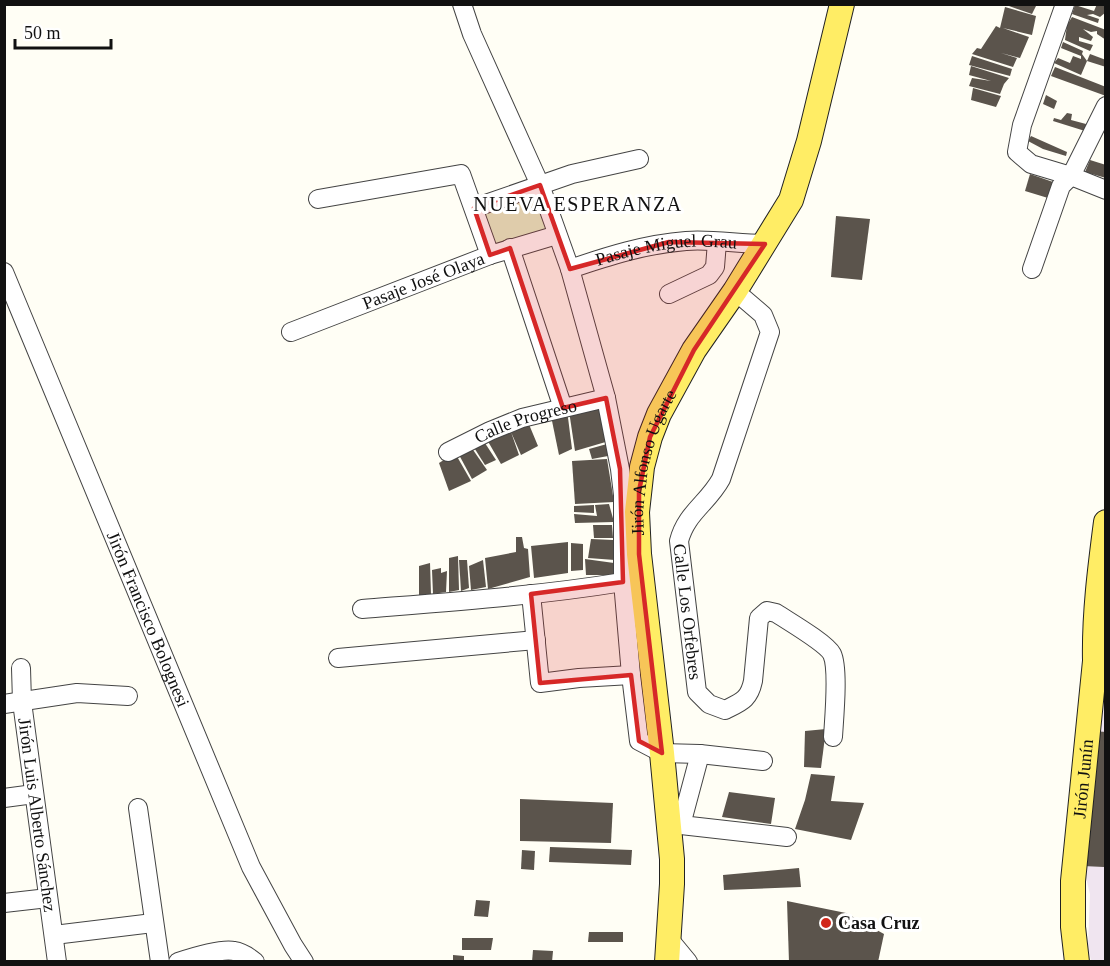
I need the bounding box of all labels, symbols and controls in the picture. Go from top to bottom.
scale bar [15,12,111,50]
text: 50 m [24,23,61,43]
district label: NUEVA ESPERANZA [473,193,683,215]
street label: Pasaje Miguel Grau [593,230,738,270]
street label: Pasaje José Olaya [360,248,487,313]
street label: Jirón Alfonso Ugarte [627,386,680,536]
street label: Calle Progreso [471,395,579,447]
street label: Jirón Francisco Bolognesi [103,529,193,710]
street label: Calle Los Orfebres [669,543,705,681]
street label: Jirón Luis Alberto Sánchez [14,717,60,913]
street label: Jirón Junín [1069,738,1097,819]
place label: Casa Cruz [838,913,920,933]
marker: Casa Cruz [819,916,833,930]

